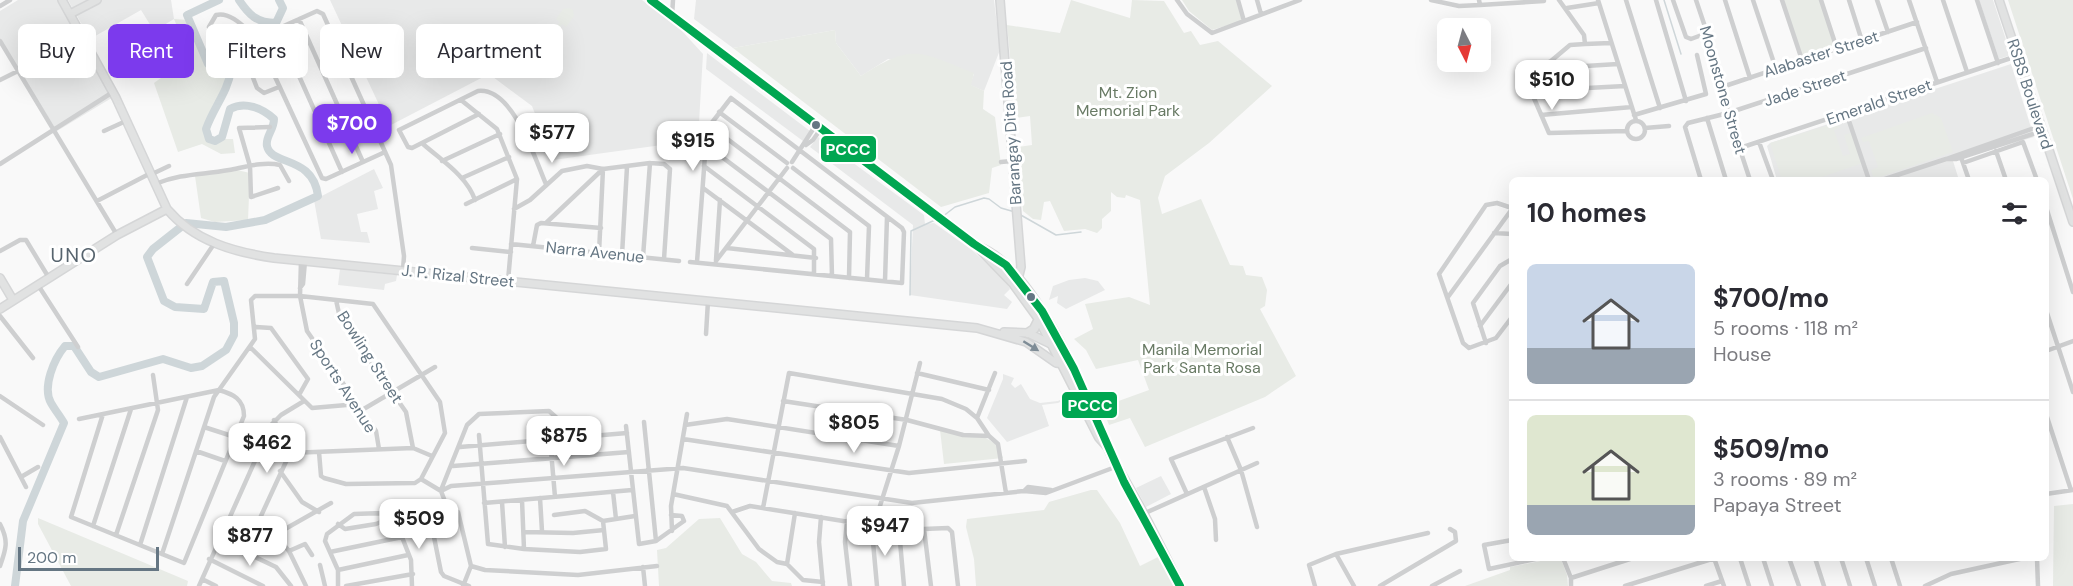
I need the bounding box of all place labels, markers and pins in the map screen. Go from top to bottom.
pin: $510 [1516,60,1588,111]
pin: $700 [316,104,388,155]
pin: $577 [516,113,588,164]
unlabelled marker [810,119,822,131]
pin: $915 [657,121,729,172]
unlabelled marker [1025,291,1037,303]
pin: $805 [818,403,890,454]
pin: $875 [528,416,600,467]
pin: $462 [231,423,303,474]
pin: $509 [383,499,455,550]
pin: $947 [849,506,921,557]
pin: $877 [214,516,286,567]

